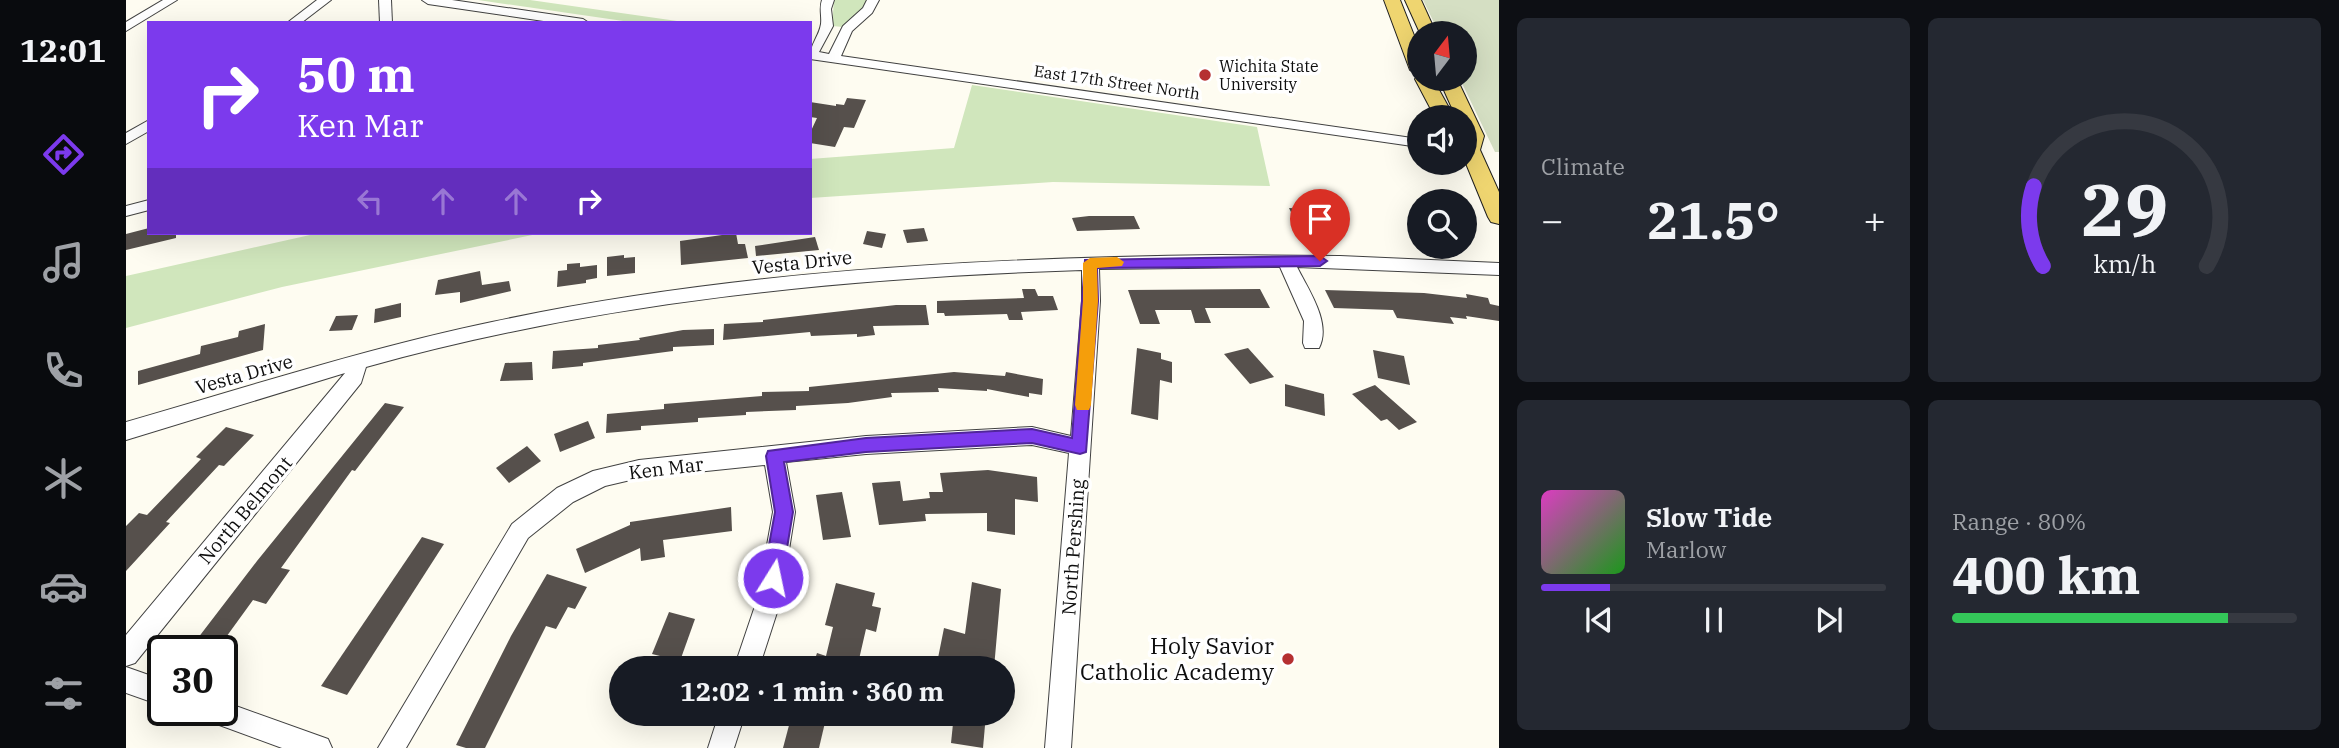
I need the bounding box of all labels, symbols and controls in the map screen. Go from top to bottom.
north arrow [1407,21,1477,91]
map controls [1407,21,1477,259]
text: 12:01 [20,29,106,71]
text: 50 m [297,42,415,105]
icon: right [182,49,273,140]
place label: Wichita State University [1219,56,1319,94]
street label: East 17th Street North [1033,60,1201,104]
marker: Wichita State University [1197,67,1213,83]
text: Ken Mar [297,104,423,146]
button: sound [1407,105,1477,175]
icon: directions [39,130,88,179]
text: Climate [1541,151,1625,181]
text: 29 [2081,161,2168,256]
icon: left [351,182,389,220]
icon: ahead [424,182,462,220]
icon: ahead [497,182,535,220]
icon: right [570,182,608,220]
text: 21.5° [1647,186,1780,253]
pin [1290,189,1350,261]
button: search [1407,189,1477,259]
text: − [1541,195,1564,244]
text: + [1863,195,1886,244]
icon: arrive [1301,200,1339,238]
icon: music [39,238,88,287]
street label: Vesta Drive [751,245,853,279]
text: km/h [2093,247,2156,280]
icon: phone [39,346,88,395]
street label: Vesta Drive [192,349,296,399]
street label: North Belmont [193,451,297,569]
street label: Ken Mar [627,451,705,484]
icon: climate [39,454,88,503]
street label: North Pershing [1056,477,1090,616]
text: Slow Tide [1646,500,1772,534]
text: Range · 80% [1952,506,2086,536]
text: Marlow [1646,534,1726,564]
position arrow [736,541,810,615]
text: 400 km [1952,541,2141,608]
icon: car [39,562,88,611]
icon: previous [1580,601,1618,639]
icon: pause [1695,601,1733,639]
icon: next [1810,601,1848,639]
place label: Holy Savior Catholic Academy [1080,630,1275,686]
speed limit sign: 30 [147,635,238,726]
marker: Holy Savior Catholic Academy [1280,651,1296,667]
icon: filters [39,669,88,718]
text: 12:02 · 1 min · 360 m [680,674,944,708]

